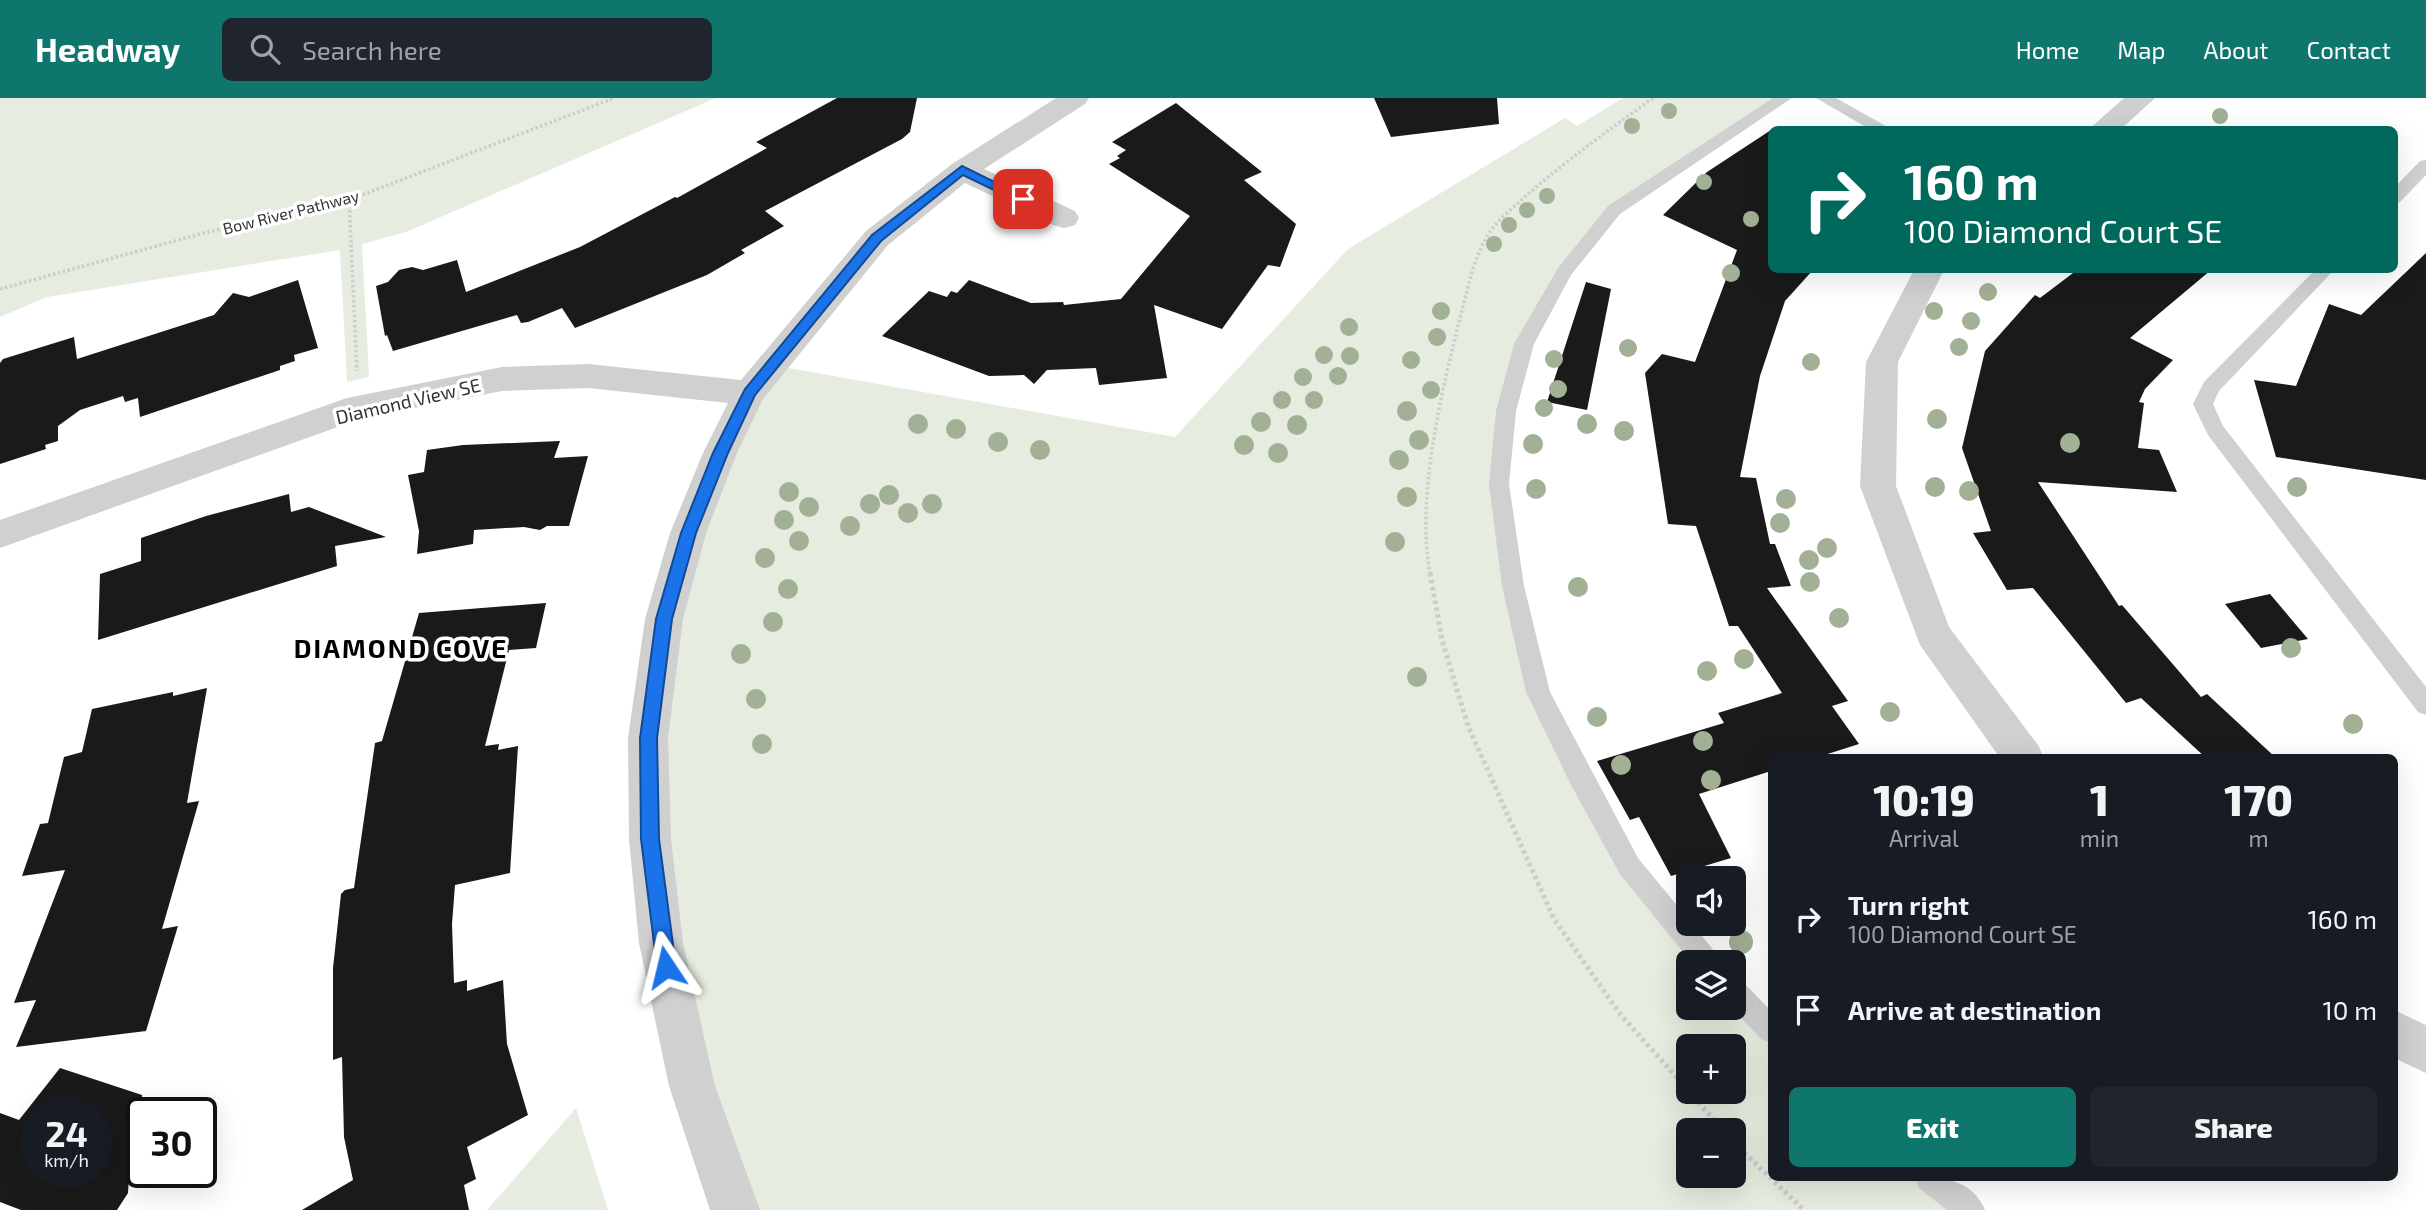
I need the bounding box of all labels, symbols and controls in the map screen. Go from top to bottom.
search box [222,18,712,81]
text: Headway [35,29,180,69]
icon: search [246,30,284,68]
text: Search here [302,34,442,65]
text: Home [2016,35,2079,64]
text: Map [2117,35,2165,64]
text: About [2203,35,2269,64]
text: Contact [2307,35,2391,64]
text: 160 m [1904,151,2039,210]
icon: right [1789,154,1880,245]
pin [993,169,1053,229]
icon: arrive [1004,180,1042,218]
street label: Bow River Pathway [221,185,362,238]
text: 100 Diamond Court SE [1904,211,2222,249]
street label: Diamond View SE [333,373,483,428]
district label: DIAMOND COVE [294,632,508,663]
text: 10:19 [1873,774,1975,824]
text: 1 [2090,774,2109,824]
text: 170 [2224,774,2293,824]
text: Arrival [1889,824,1959,852]
text: min [2080,824,2119,852]
text: m [2248,824,2269,852]
map controls [1676,866,1746,1188]
button: sound [1676,866,1746,936]
text: Turn right [1848,889,1969,920]
icon: right [1789,900,1827,938]
text: 160 m [2308,903,2377,934]
text: 100 Diamond Court SE [1848,920,2077,948]
position arrow [629,930,703,1004]
button: layers [1676,950,1746,1020]
icon: arrive [1789,991,1827,1029]
text: Arrive at destination [1848,994,2101,1025]
text: 10 m [2322,994,2377,1025]
button: + [1676,1034,1746,1104]
button: Exit [1789,1087,2076,1167]
button: Share [2090,1087,2377,1167]
speed limit sign: 30 [126,1097,217,1188]
text: 24 [45,1112,88,1154]
button: − [1676,1118,1746,1188]
text: km/h [44,1149,89,1171]

